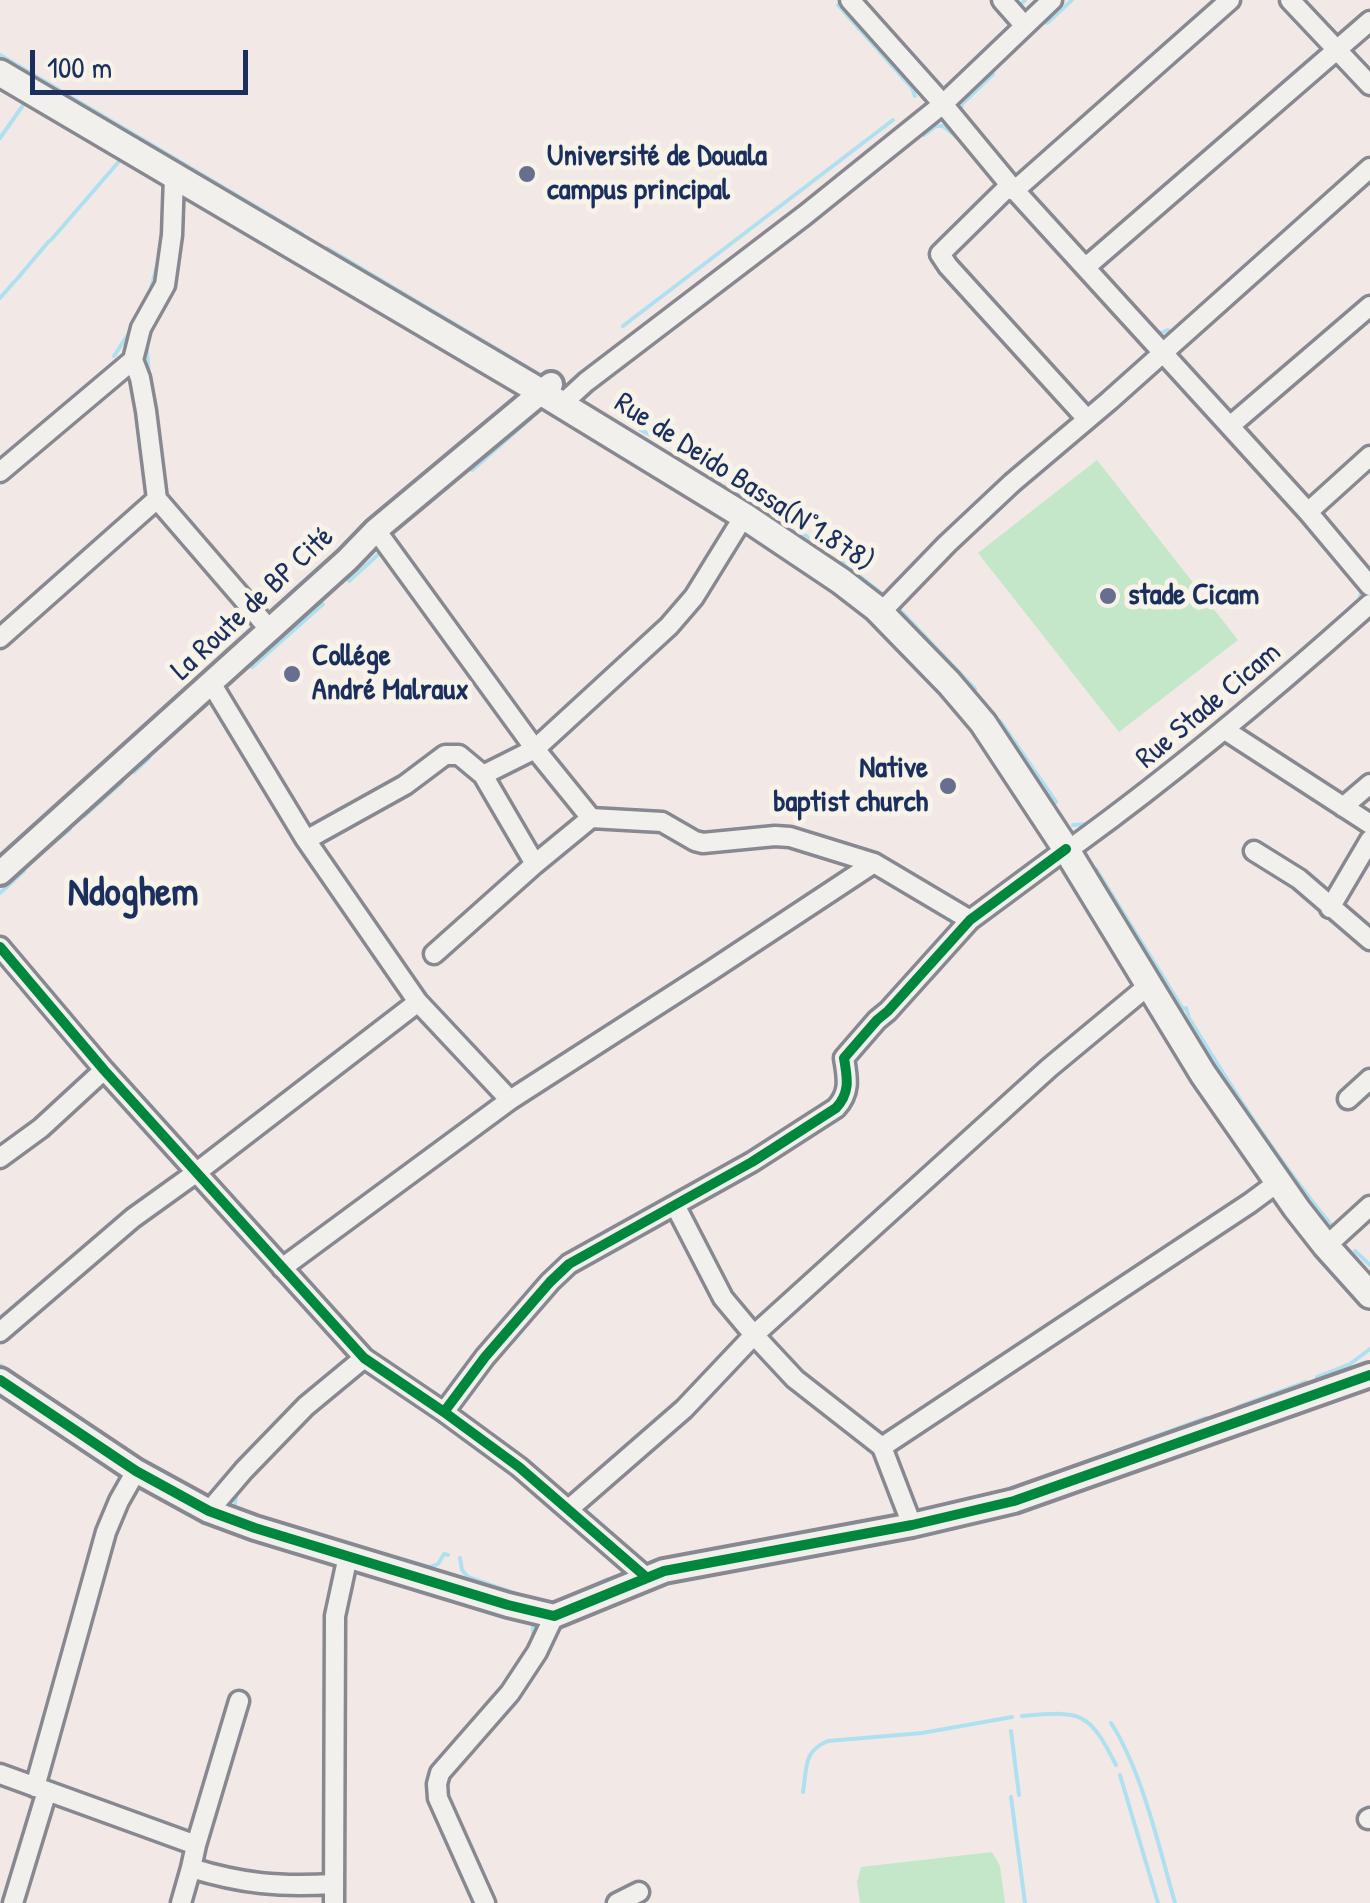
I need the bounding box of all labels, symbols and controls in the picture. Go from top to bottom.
scale bar [35,30,252,92]
text: 100 m [47,47,112,87]
place label: Université de Douala campus principal [547,139,767,210]
marker: Université de Douala campus principal [516,163,538,185]
street label: Rue de Deido Bassa(N°1.878) [607,386,881,580]
street label: La Route de BP Cité [164,520,342,688]
place label: stade Cicam [1128,578,1259,614]
marker: stade Cicam [1097,585,1119,607]
street label: Rue Stade Cicam [1129,635,1289,777]
place label: Collége André Malraux [312,639,469,710]
marker: Collége André Malraux [281,663,303,685]
place label: Native baptist church [773,751,928,822]
marker: Native baptist church [937,775,959,797]
district label: Ndoghem [68,870,198,918]

